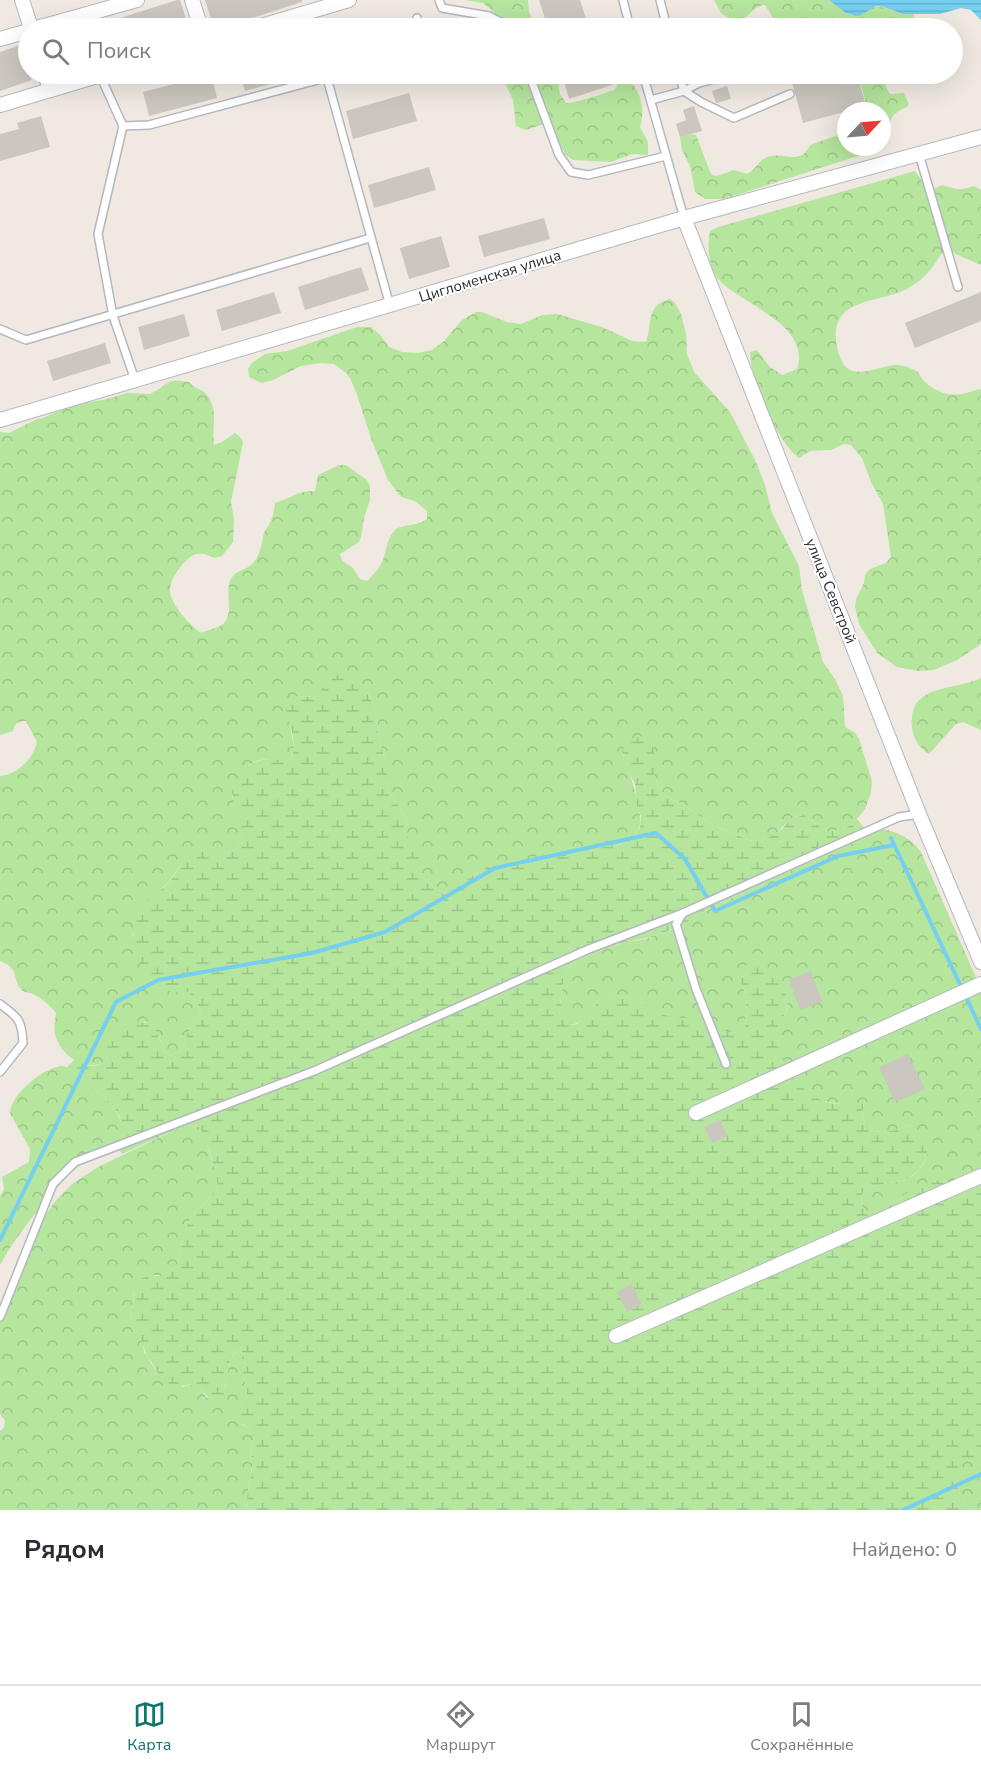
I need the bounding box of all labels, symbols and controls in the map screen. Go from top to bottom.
search box [18,18,963,84]
icon: search [39,35,72,68]
text: Поиск [87,36,151,66]
north arrow [837,102,891,156]
street label: Цигломенская улица [416,245,564,307]
street label: улица Севстрой [801,535,861,647]
text: Рядом [24,1532,105,1567]
text: Найдено: 0 [852,1536,957,1563]
tab: Карта [127,1698,171,1756]
tab: Маршрут [426,1698,496,1756]
tab: Сохранённые [750,1698,854,1756]

